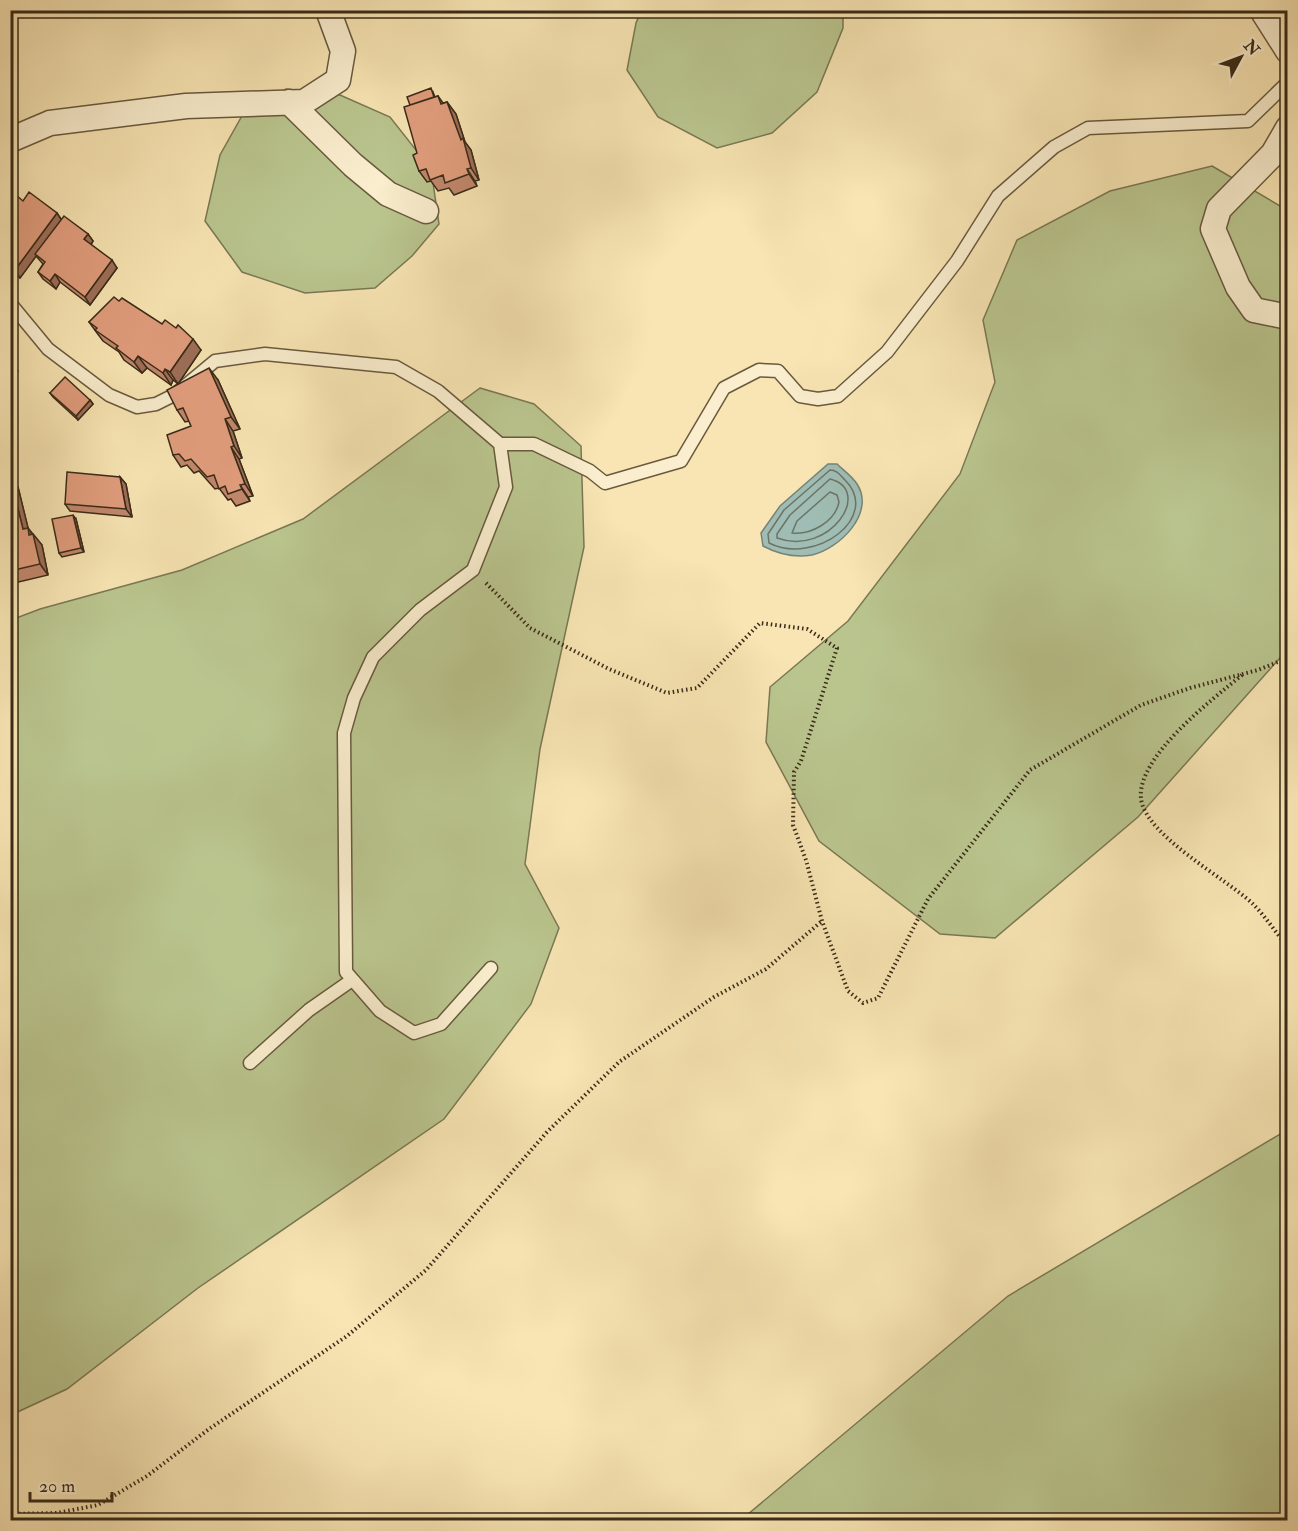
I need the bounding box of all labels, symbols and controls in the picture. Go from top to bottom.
north arrow [1211,27,1271,87]
text: N [1239,35,1264,60]
scale bar [30,1465,112,1503]
text: 20 m [39,1475,75,1498]

